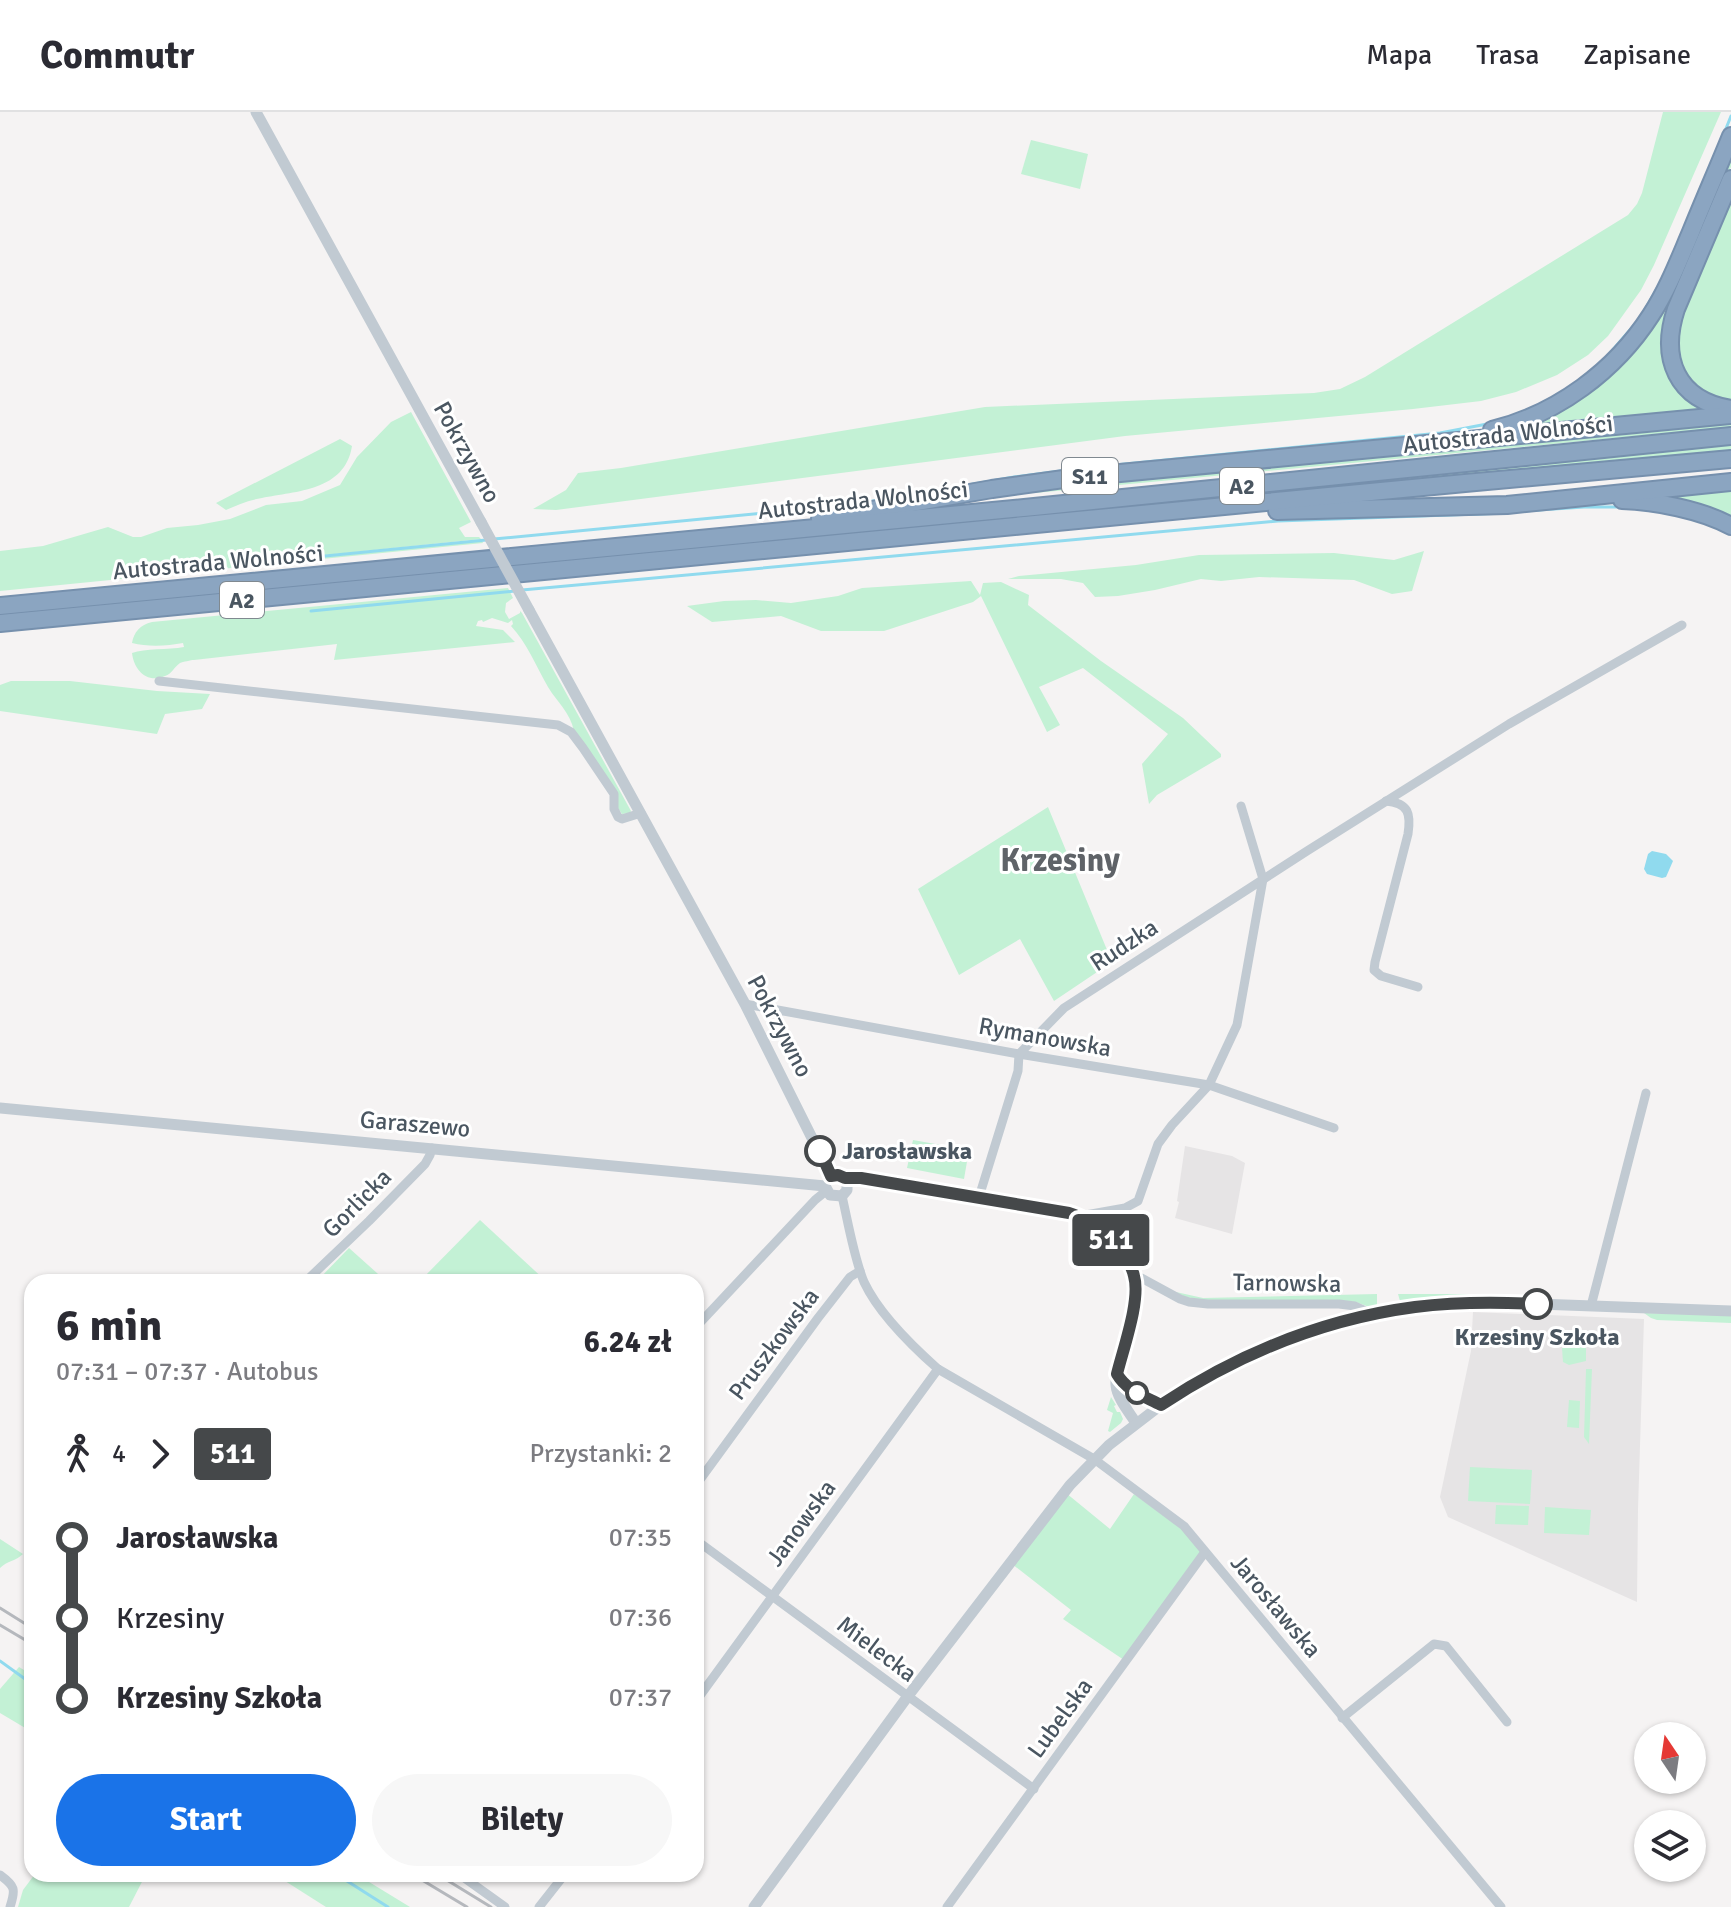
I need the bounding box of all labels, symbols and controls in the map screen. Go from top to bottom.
text: Commutr [40,32,194,79]
text: Mapa [1366,38,1432,72]
text: Trasa [1476,38,1539,72]
text: Zapisane [1583,38,1691,72]
street label: Pokrzywno [427,396,507,508]
street label: Autostrada Wolności [1401,408,1615,460]
road number: S11 [1062,458,1118,494]
road number: A2 [1220,468,1264,504]
street label: Autostrada Wolności [756,474,970,526]
street label: Autostrada Wolności [112,538,324,586]
road number: A2 [220,582,264,618]
district label: Krzesiny [1000,841,1120,880]
street label: Rudzka [1085,912,1163,978]
street label: Pokrzywno [741,970,819,1082]
street label: Rymanowska [976,1011,1114,1063]
street label: Garaszewo [359,1104,471,1144]
marker: Jarosławska [805,1136,835,1166]
place label: Jarosławska [842,1136,972,1166]
street label: Gorlicka [316,1162,398,1244]
line badge: 511 [1065,1214,1157,1266]
text: 511 [1088,1223,1134,1257]
street label: Tarnowska [1233,1267,1341,1299]
street label: Pruszkowska [722,1282,826,1406]
marker: Krzesiny Szkoła [1522,1289,1552,1319]
text: 6 min [56,1299,162,1353]
place label: Krzesiny Szkoła [1455,1322,1619,1352]
text: 6.24 zł [584,1324,672,1361]
text: 07:31 – 07:37 · Autobus [56,1356,318,1388]
unlabelled marker [1126,1382,1148,1404]
icon: walk [56,1432,100,1476]
icon: forward [138,1432,182,1476]
text: 511 [210,1437,255,1471]
text: 4 [112,1438,126,1470]
text: Przystanki: 2 [530,1438,672,1470]
street label: Janowska [760,1474,842,1572]
text: Jarosławska [116,1520,279,1557]
text: 07:35 [609,1522,672,1554]
street label: Jarosławska [1224,1548,1328,1664]
text: Krzesiny [116,1600,224,1637]
text: 07:36 [609,1602,672,1634]
street label: Mielecka [831,1609,923,1689]
street label: Lubelska [1021,1672,1099,1764]
text: Krzesiny Szkoła [116,1680,322,1717]
text: 07:37 [609,1682,672,1714]
north arrow [1634,1722,1706,1794]
map controls [1634,1722,1706,1882]
button: Start [56,1774,356,1866]
button: Bilety [372,1774,672,1866]
button: layers [1634,1810,1706,1882]

